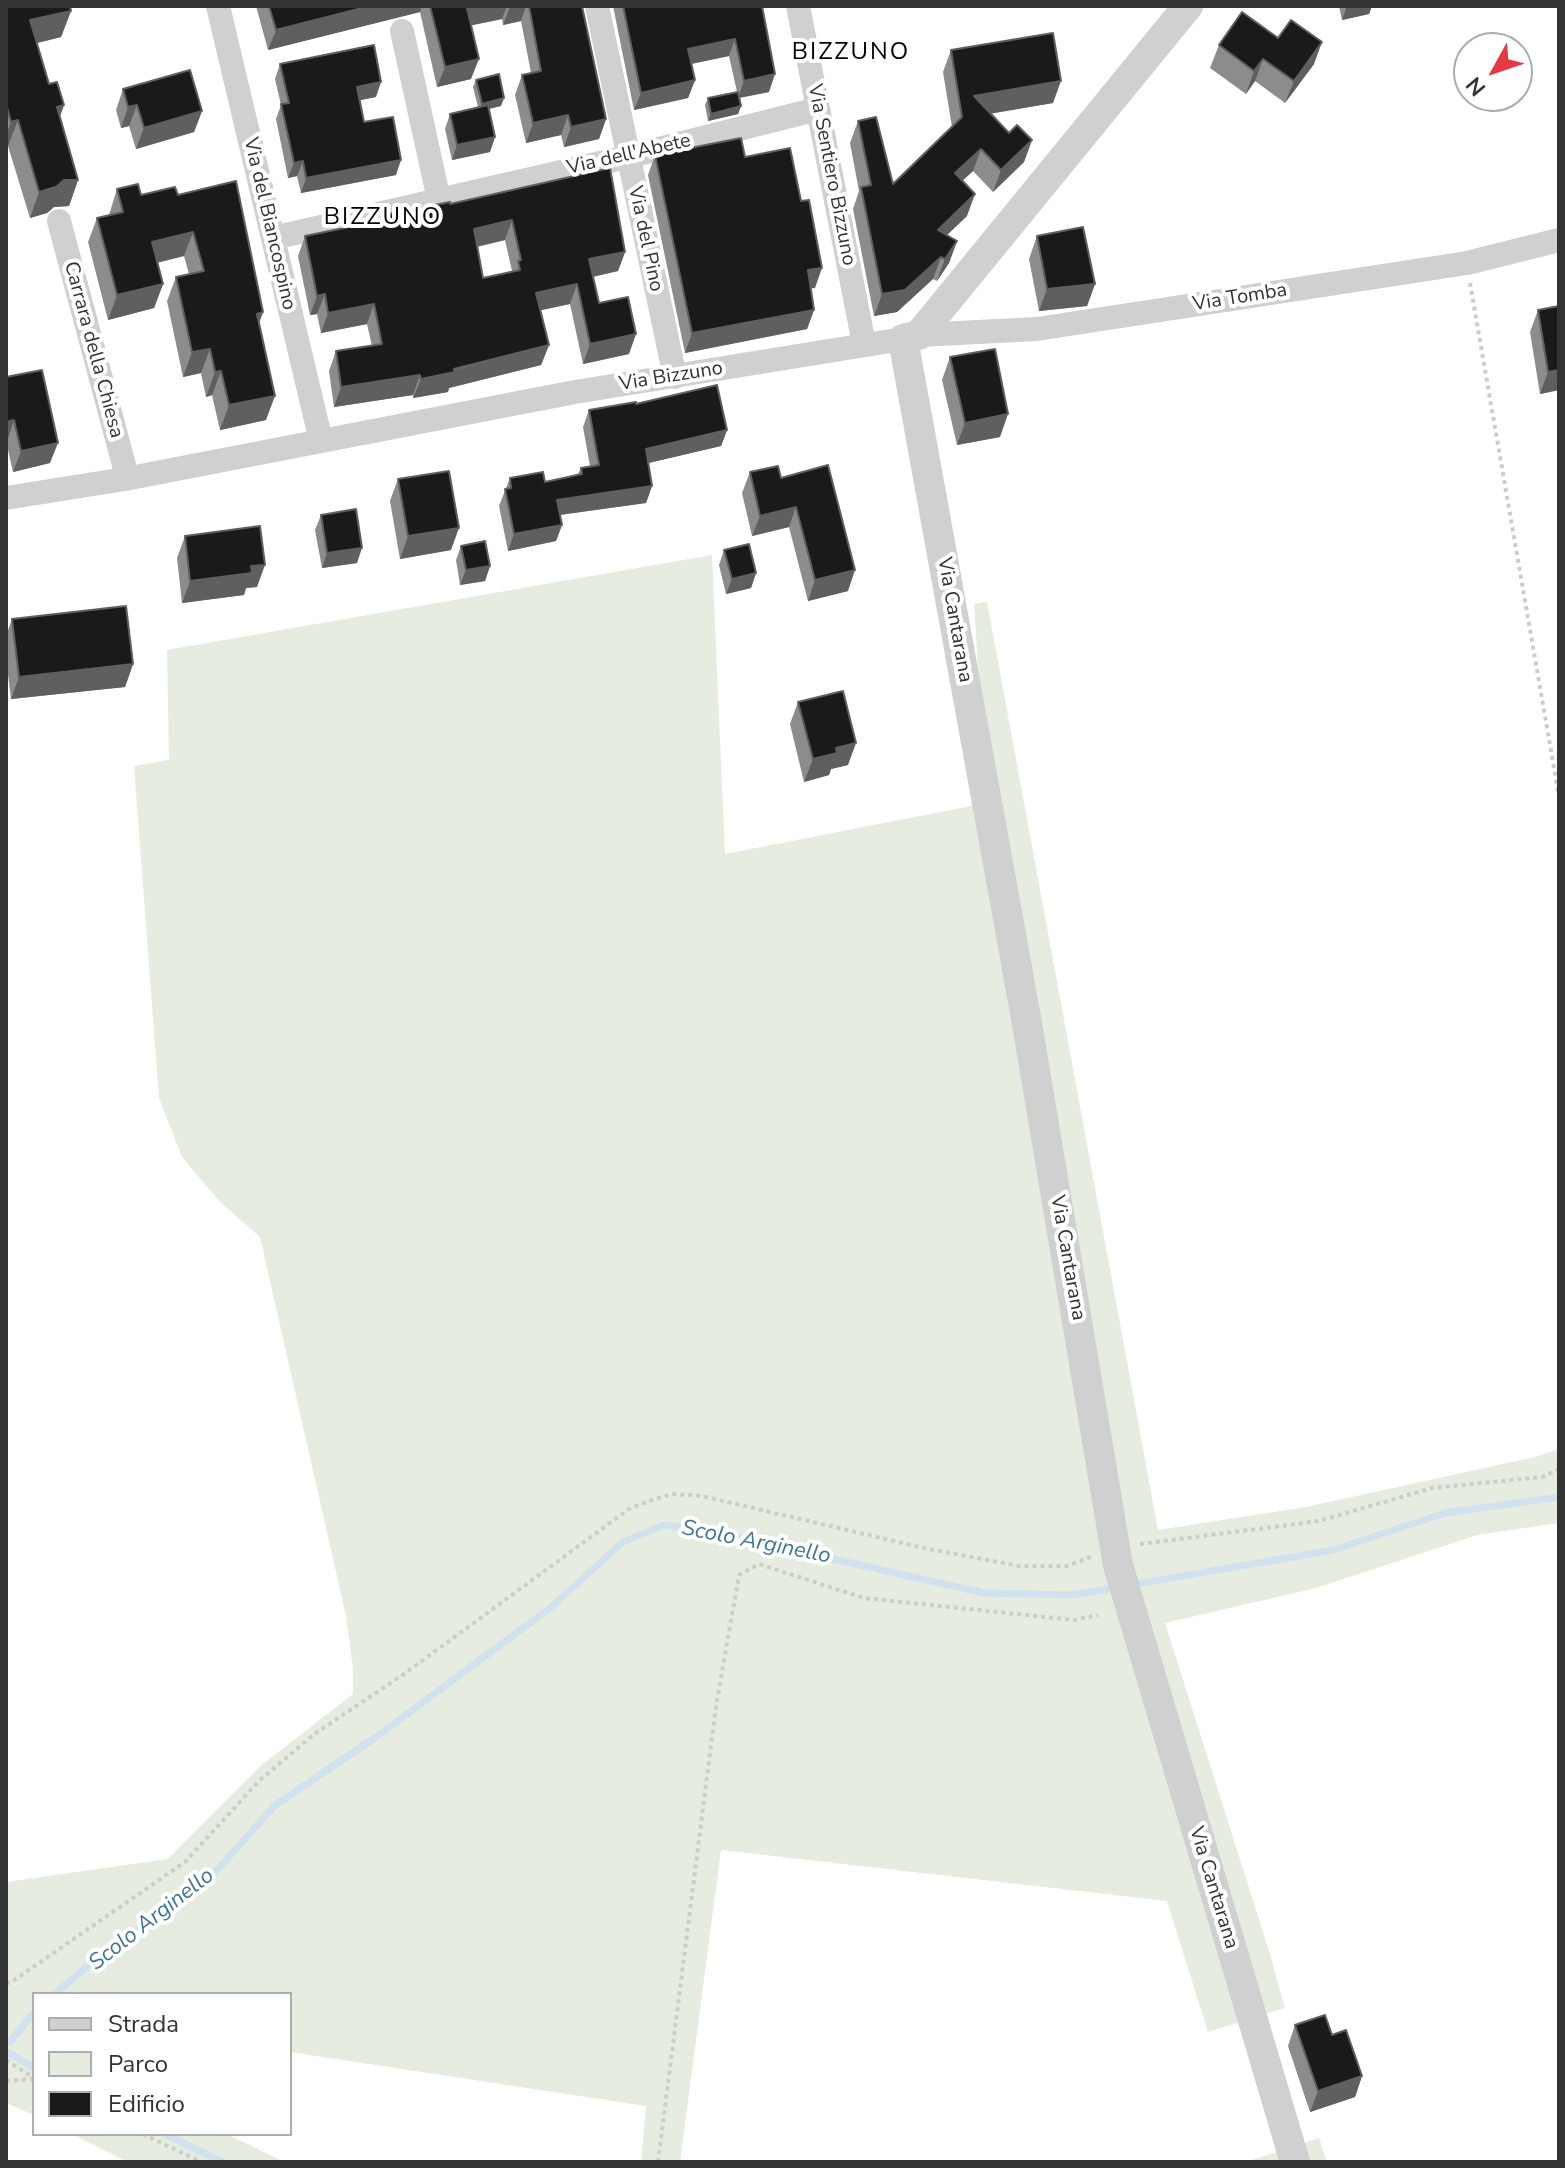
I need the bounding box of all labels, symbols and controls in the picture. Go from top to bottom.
north arrow [1453,32,1533,112]
district label: BIZZUNO [792,39,910,67]
text: N [1459,70,1493,102]
street label: Via Sentiero Bizzuno [802,82,860,268]
street label: Via dell'Abete [565,129,693,181]
street label: Via del Biancospino [237,135,301,313]
street label: Via del Pino [622,184,668,294]
district label: BIZZUNO [324,204,442,232]
street label: Carrara della Chiesa [58,259,128,441]
street label: Via Tomba [1191,279,1289,317]
street label: Via Bizzuno [617,357,725,397]
street label: Via Cantarana [931,556,977,684]
street label: Via Cantarana [1044,1194,1090,1322]
water label: Scolo Arginello [679,1516,833,1570]
street label: Via Cantarana [1183,1824,1243,1952]
water label: Scolo Arginello [84,1863,220,1977]
legend [32,1992,292,2136]
text: Strada [108,2008,179,2040]
text: Parco [108,2048,168,2080]
text: Edificio [108,2088,185,2120]

